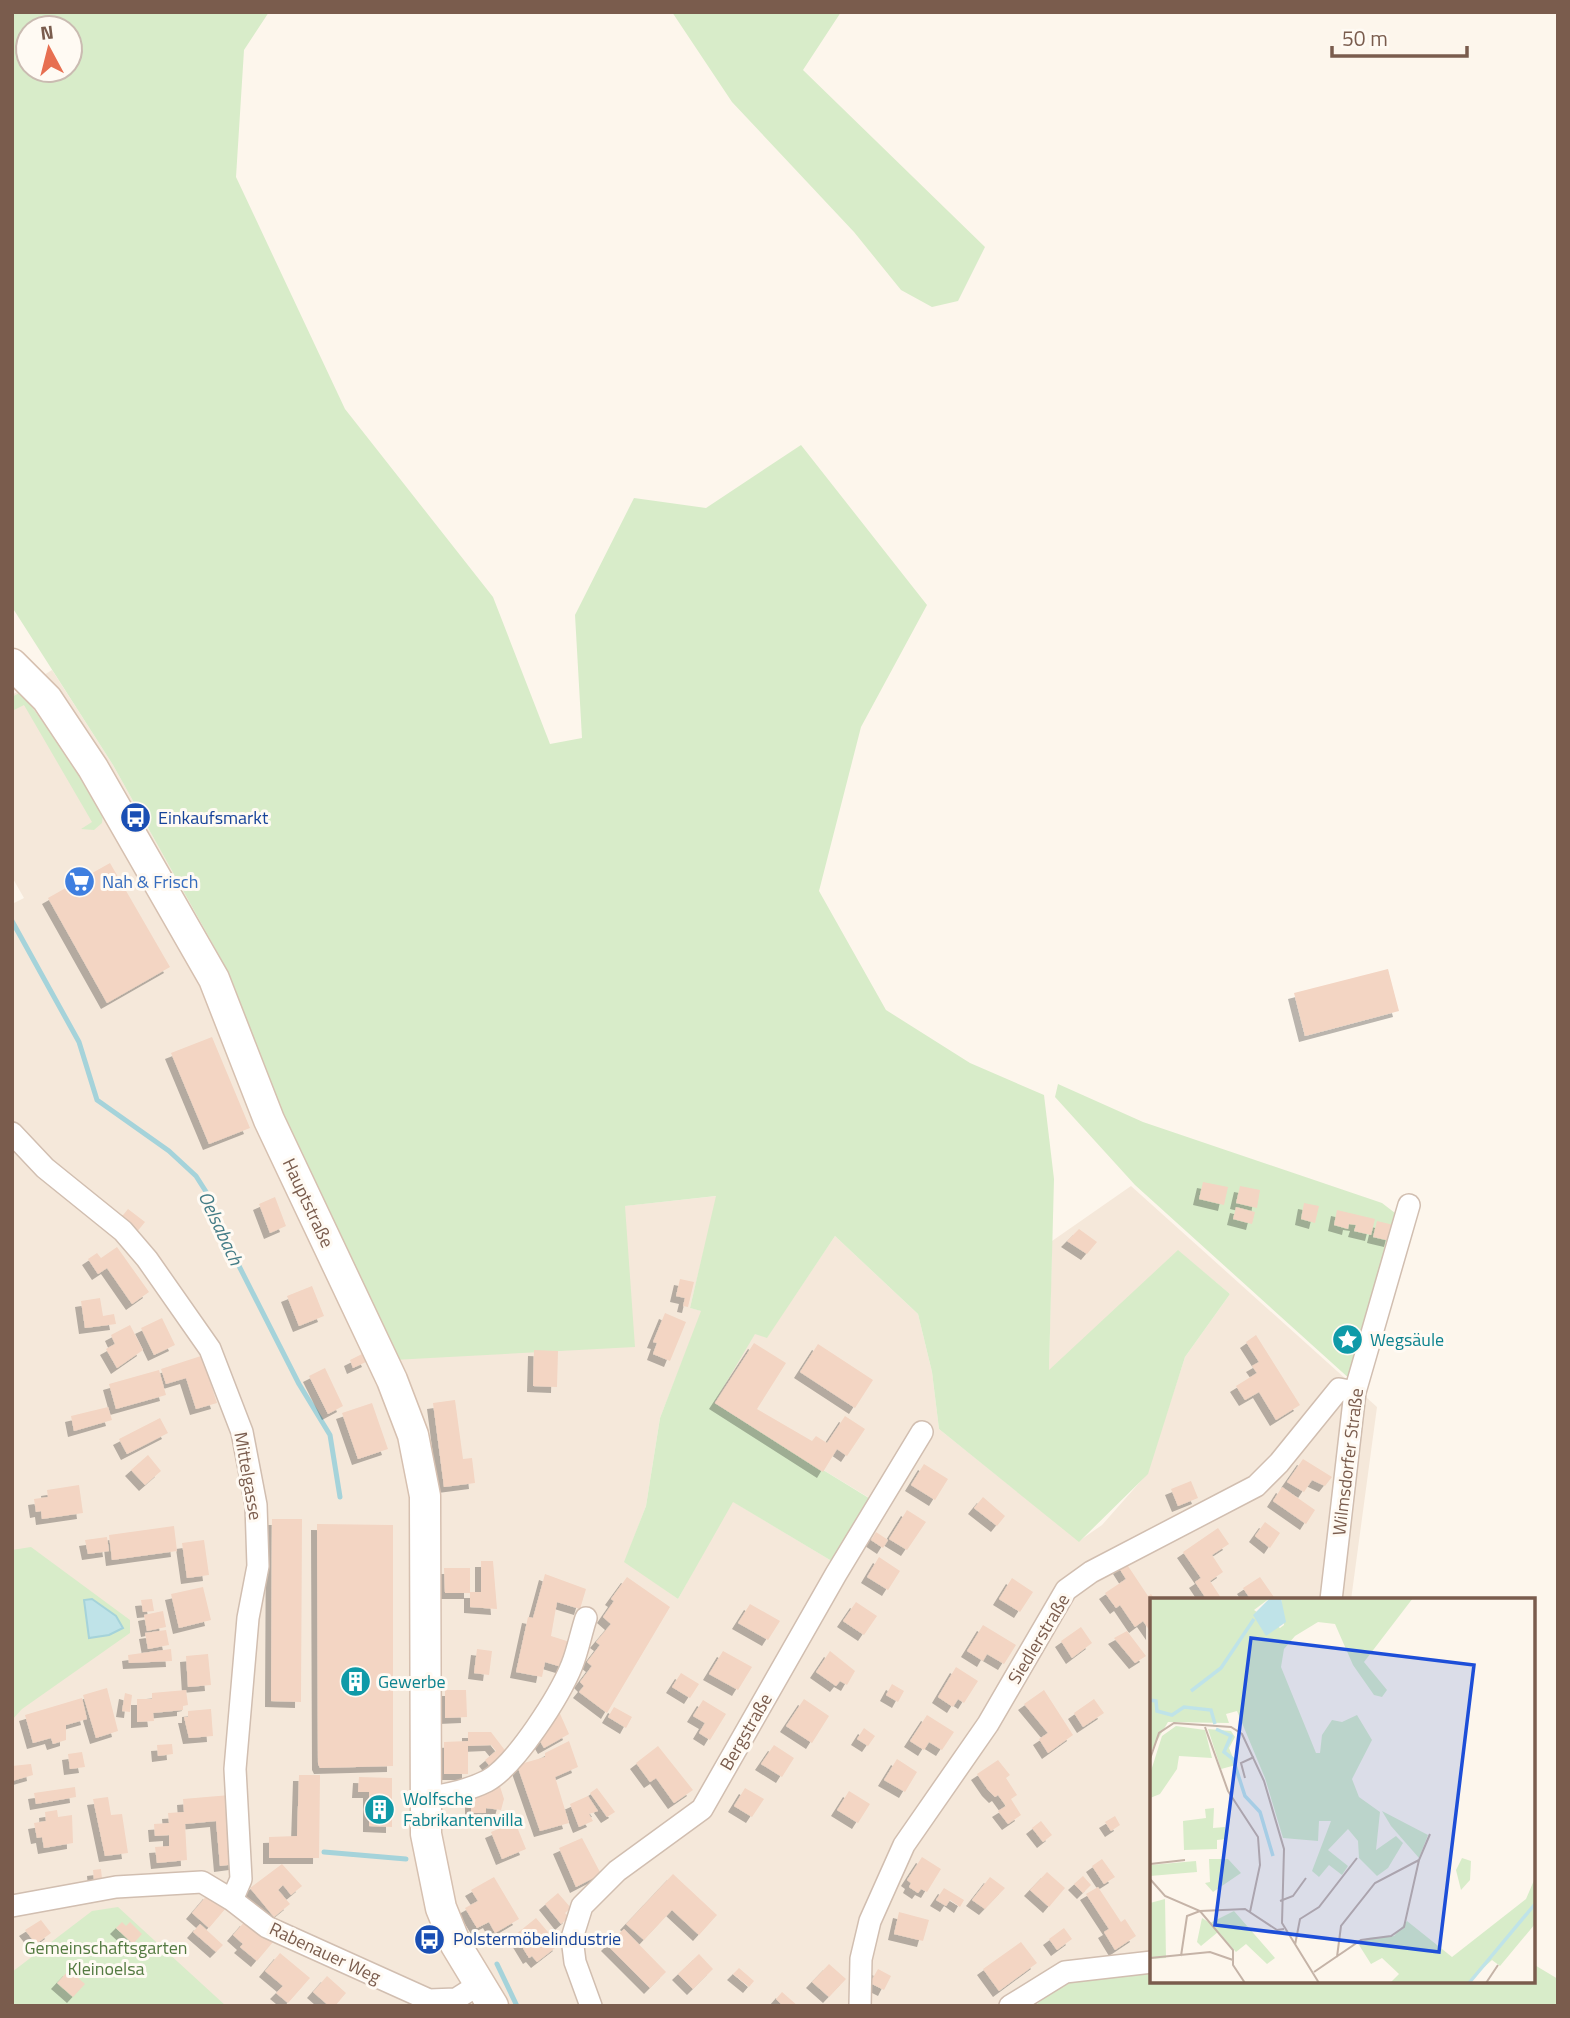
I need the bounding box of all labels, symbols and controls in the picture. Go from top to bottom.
north arrow [14,14,84,84]
scale bar [1332,14,1467,58]
text: N [39,16,55,47]
text: 50 m [1342,22,1388,54]
bus stop icon: Einkaufsmarkt [118,801,152,835]
place label: Einkaufsmarkt [158,804,269,831]
supermarket icon: Nah & Frisch [62,865,96,899]
place label: Nah & Frisch [102,868,198,895]
street label: Hauptstraße [276,1154,341,1252]
water label: Oelsabach [192,1186,251,1270]
place icon: Wegsäule [1330,1323,1364,1357]
place label: Wegsäule [1370,1326,1444,1353]
street label: Wilmsdorfer Straße [1325,1387,1370,1537]
street label: Mittelgasse [227,1430,270,1522]
street label: Siedlerstraße [1001,1588,1076,1689]
inset map [1150,1598,1535,1983]
building icon: Gewerbe [338,1665,372,1699]
place label: Gewerbe [378,1668,446,1695]
street label: Bergstraße [713,1688,778,1775]
place label: Wolfsche Fabrikantenvilla [403,1785,523,1833]
building icon: Wolfsche Fabrikantenvilla [363,1792,397,1826]
street label: Rabenauer Weg [265,1915,385,1990]
bus stop icon: Polstermöbelindustrie [413,1922,447,1956]
place label: Polstermöbelindustrie [453,1925,621,1952]
park label: Gemeinschaftsgarten Kleinoelsa [25,1934,187,1982]

